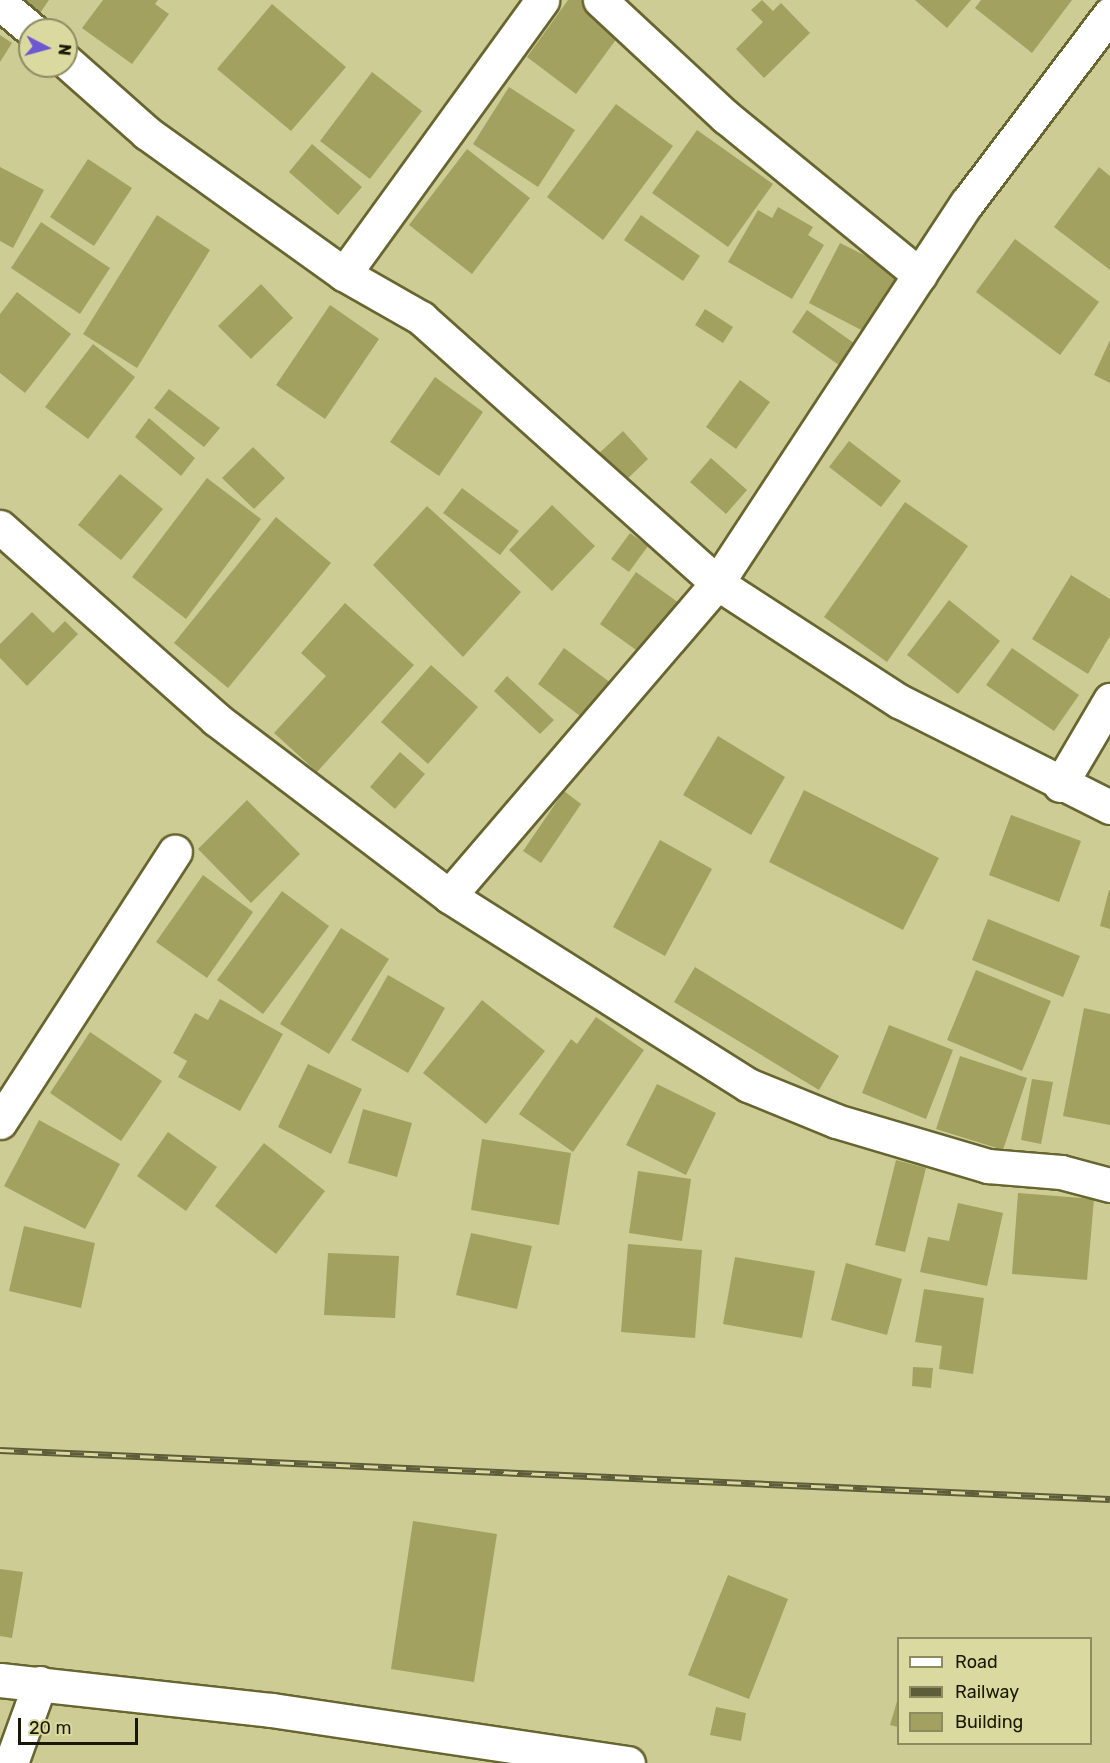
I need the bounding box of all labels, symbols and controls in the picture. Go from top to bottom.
north arrow [18,18,78,78]
text: N [54,43,74,56]
legend [897,1637,1092,1745]
text: Road [955,1651,998,1673]
text: Railway [955,1681,1019,1703]
scale bar [21,1706,141,1744]
text: Building [955,1711,1023,1733]
text: 20 m [29,1717,71,1739]

